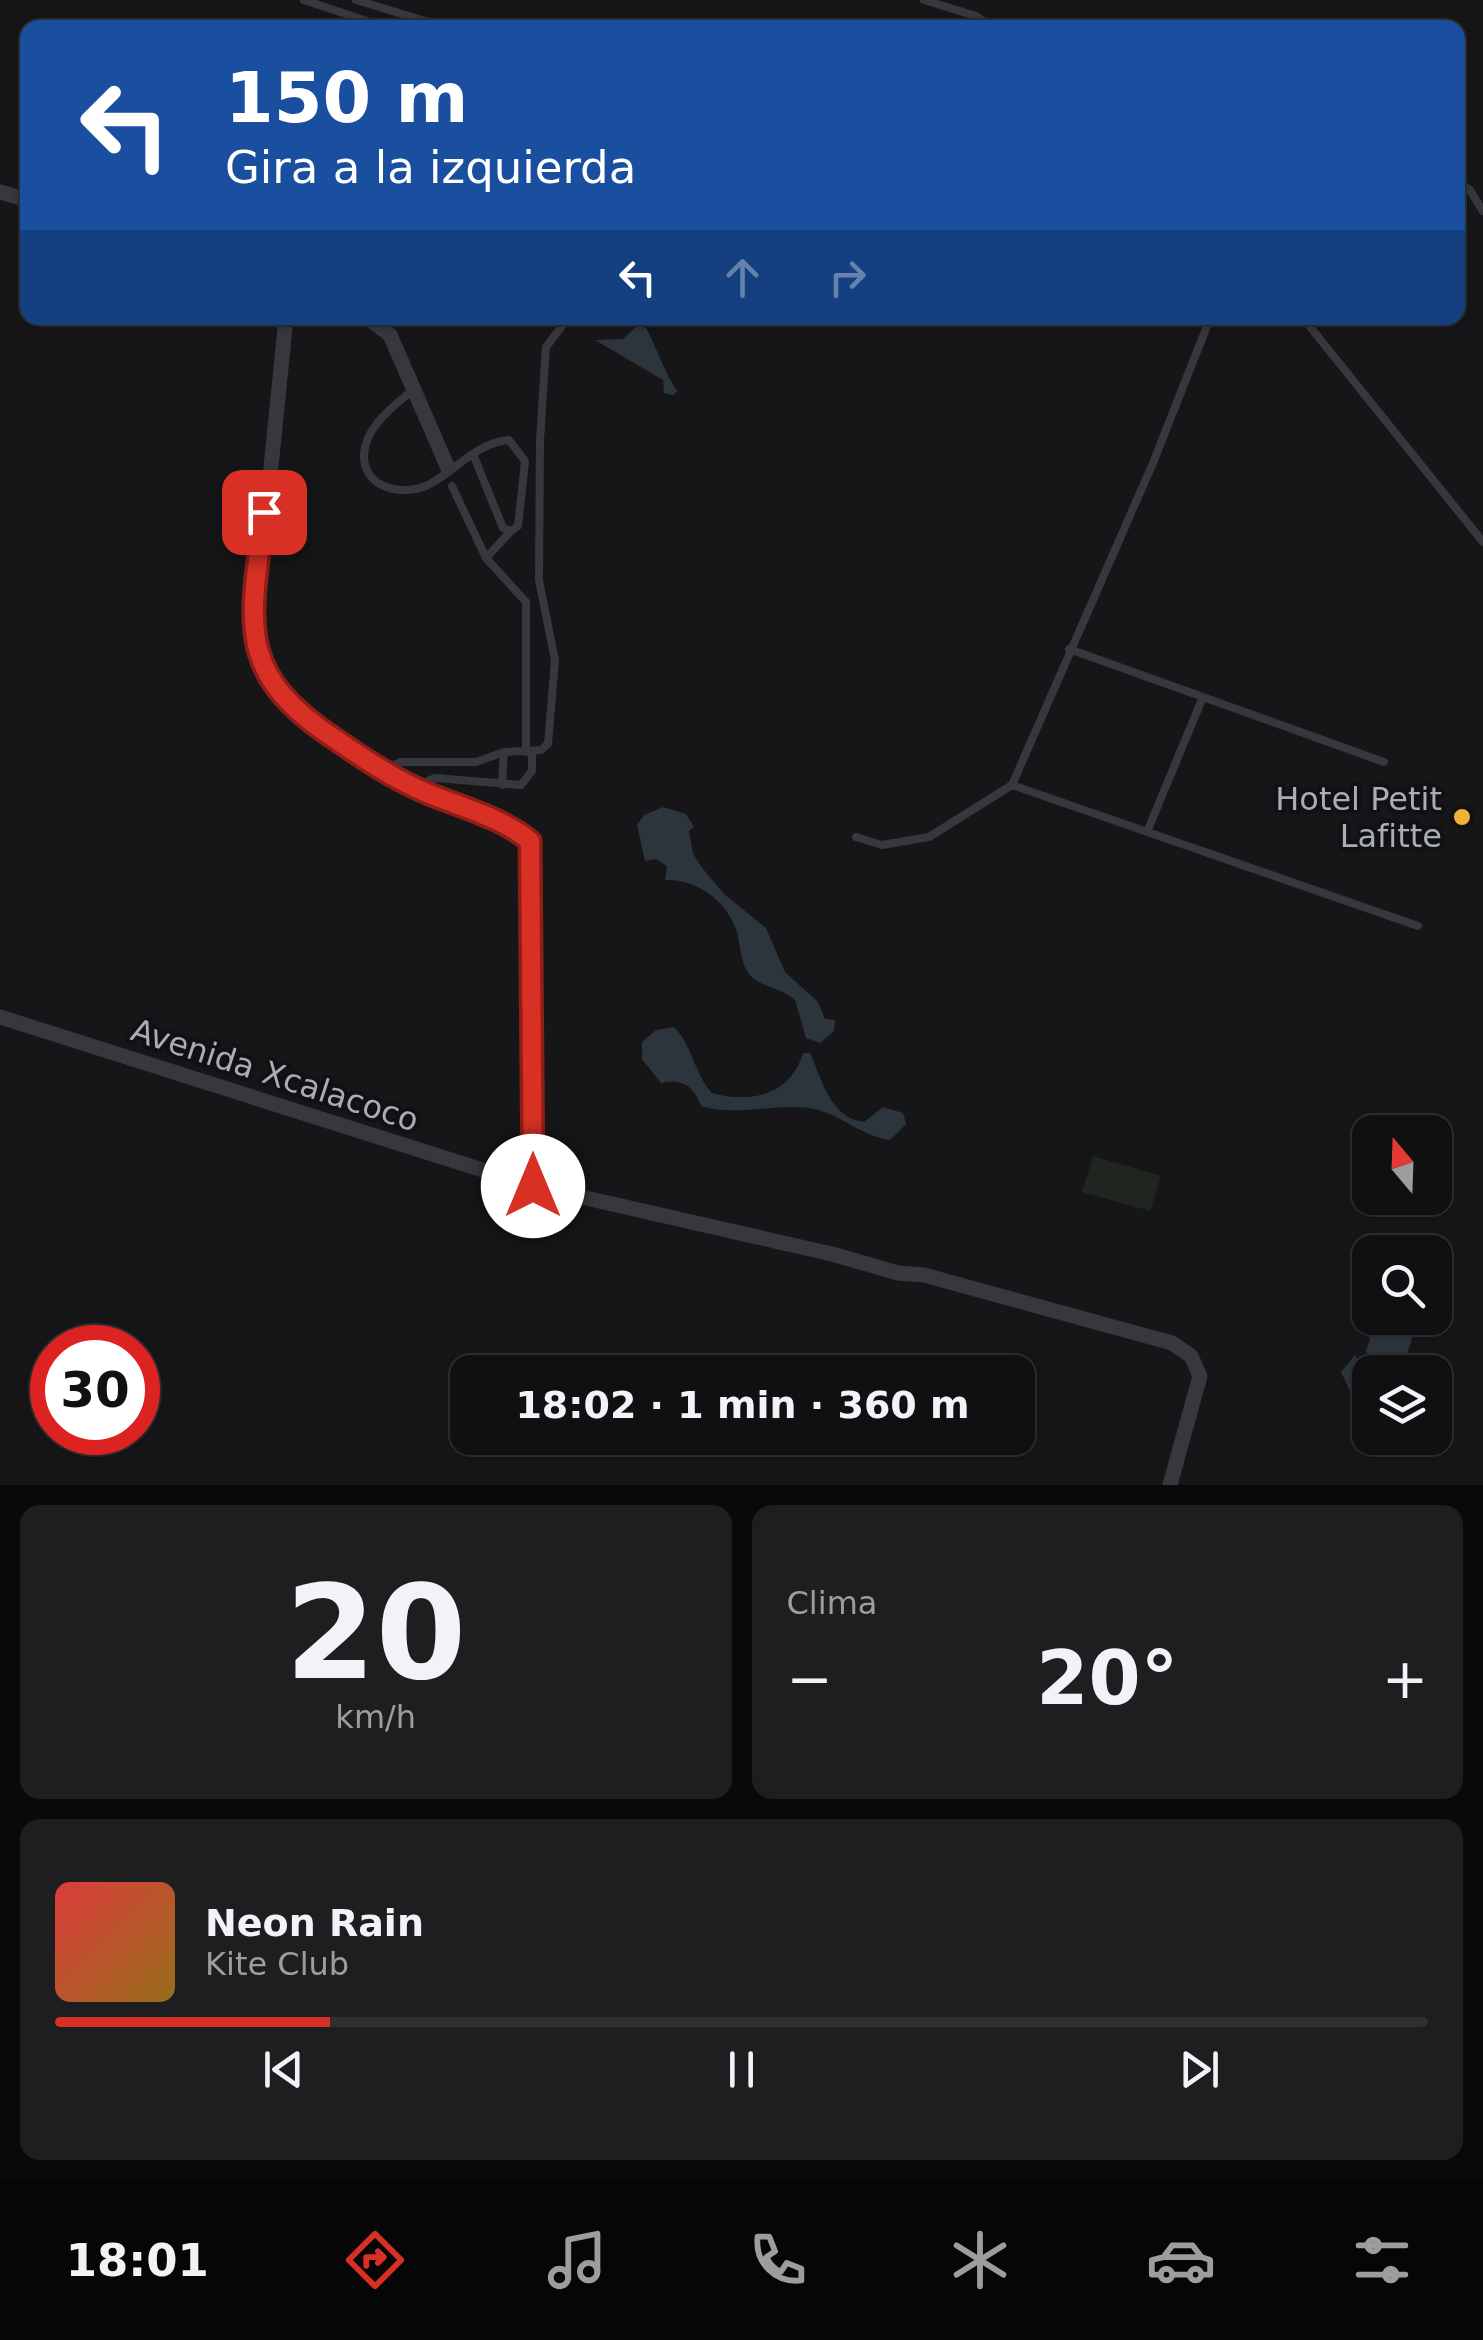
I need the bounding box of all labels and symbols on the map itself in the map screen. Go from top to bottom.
pin [222,470,307,555]
place label: Hotel Petit Lafitte [1275,780,1442,855]
marker: Hotel Petit Lafitte [1451,806,1473,828]
street label: Avenida Xcalacoco [127,1011,423,1139]
north arrow [1352,1115,1452,1215]
position arrow [481,1134,585,1238]
speed limit sign: 30 [30,1325,160,1455]

